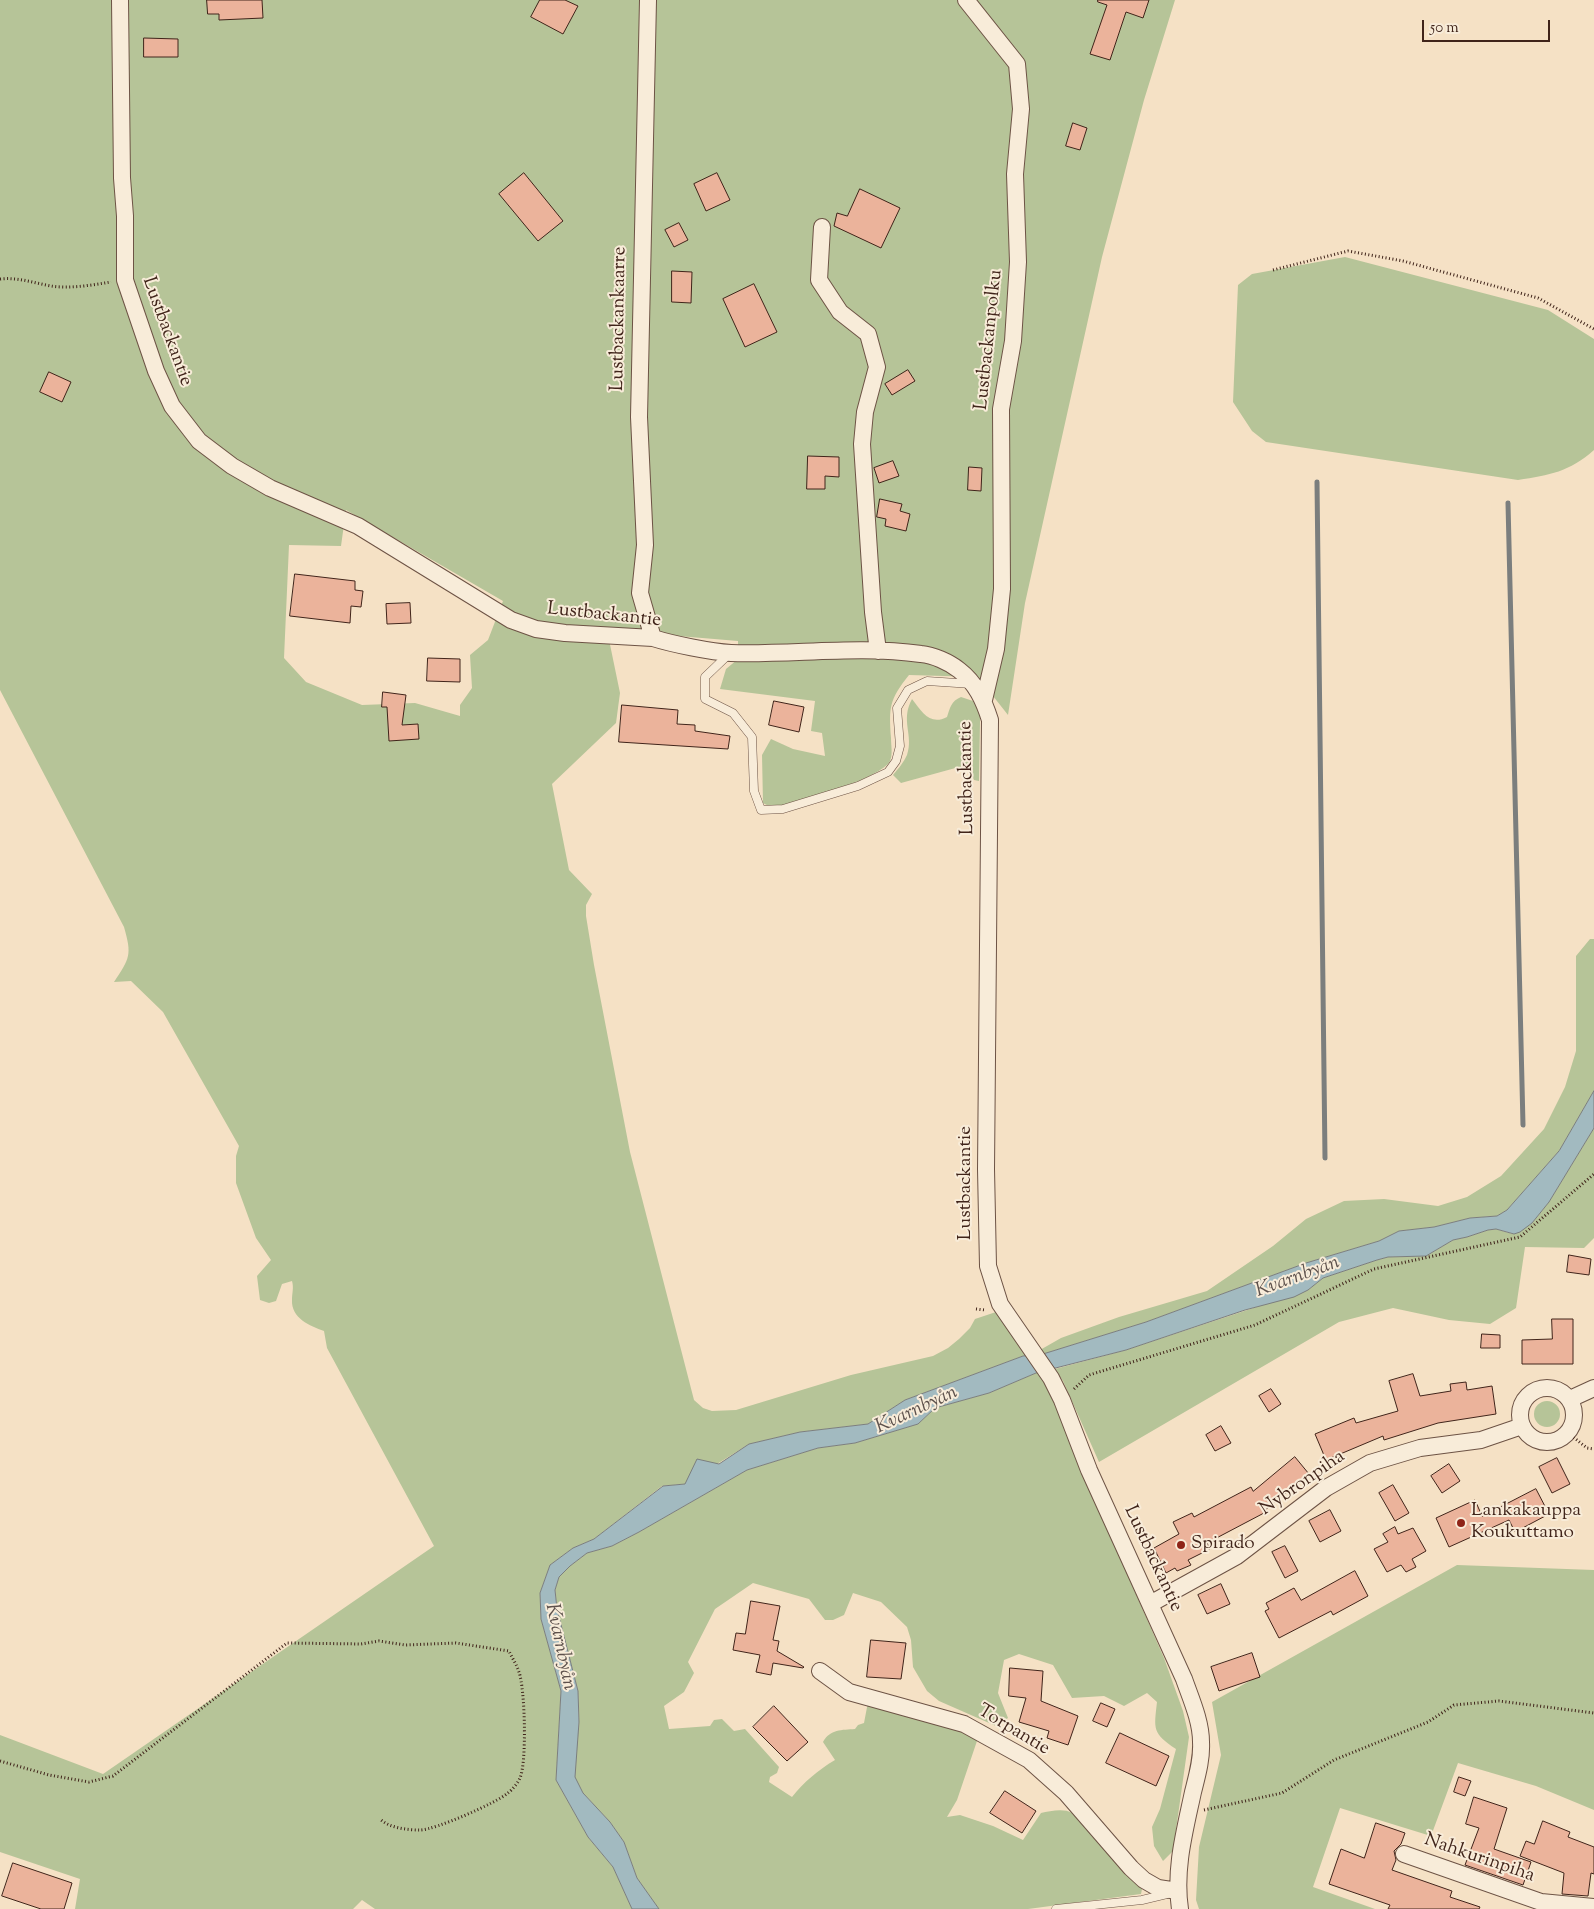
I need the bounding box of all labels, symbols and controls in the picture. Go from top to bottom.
scale bar [1424,10,1552,42]
text: 50 m [1430,18,1459,39]
street label: Lustbackankaarre [607,247,633,391]
street label: Lustbackanpolku [971,269,1009,411]
street label: Lustbackantie [136,274,196,390]
street label: Lustbackantie [546,599,662,633]
street label: Lustbackantie [956,721,980,835]
street label: Lustbackantie [956,1126,978,1240]
water label: Kvarnbyån [1253,1252,1343,1304]
water label: Kvarnbyån [872,1382,962,1440]
street label: Nybronpiha [1256,1446,1350,1522]
place label: Lankakauppa Koukuttamo [1471,1501,1581,1545]
street label: Lustbackantie [1118,1502,1186,1616]
marker: Lankakauppa Koukuttamo [1455,1517,1467,1529]
place label: Spirado [1191,1534,1255,1556]
marker: Spirado [1175,1539,1187,1551]
water label: Kvarnbyån [538,1601,580,1693]
street label: Torpantie [973,1701,1053,1761]
street label: Nahkurinpiha [1421,1829,1537,1889]

